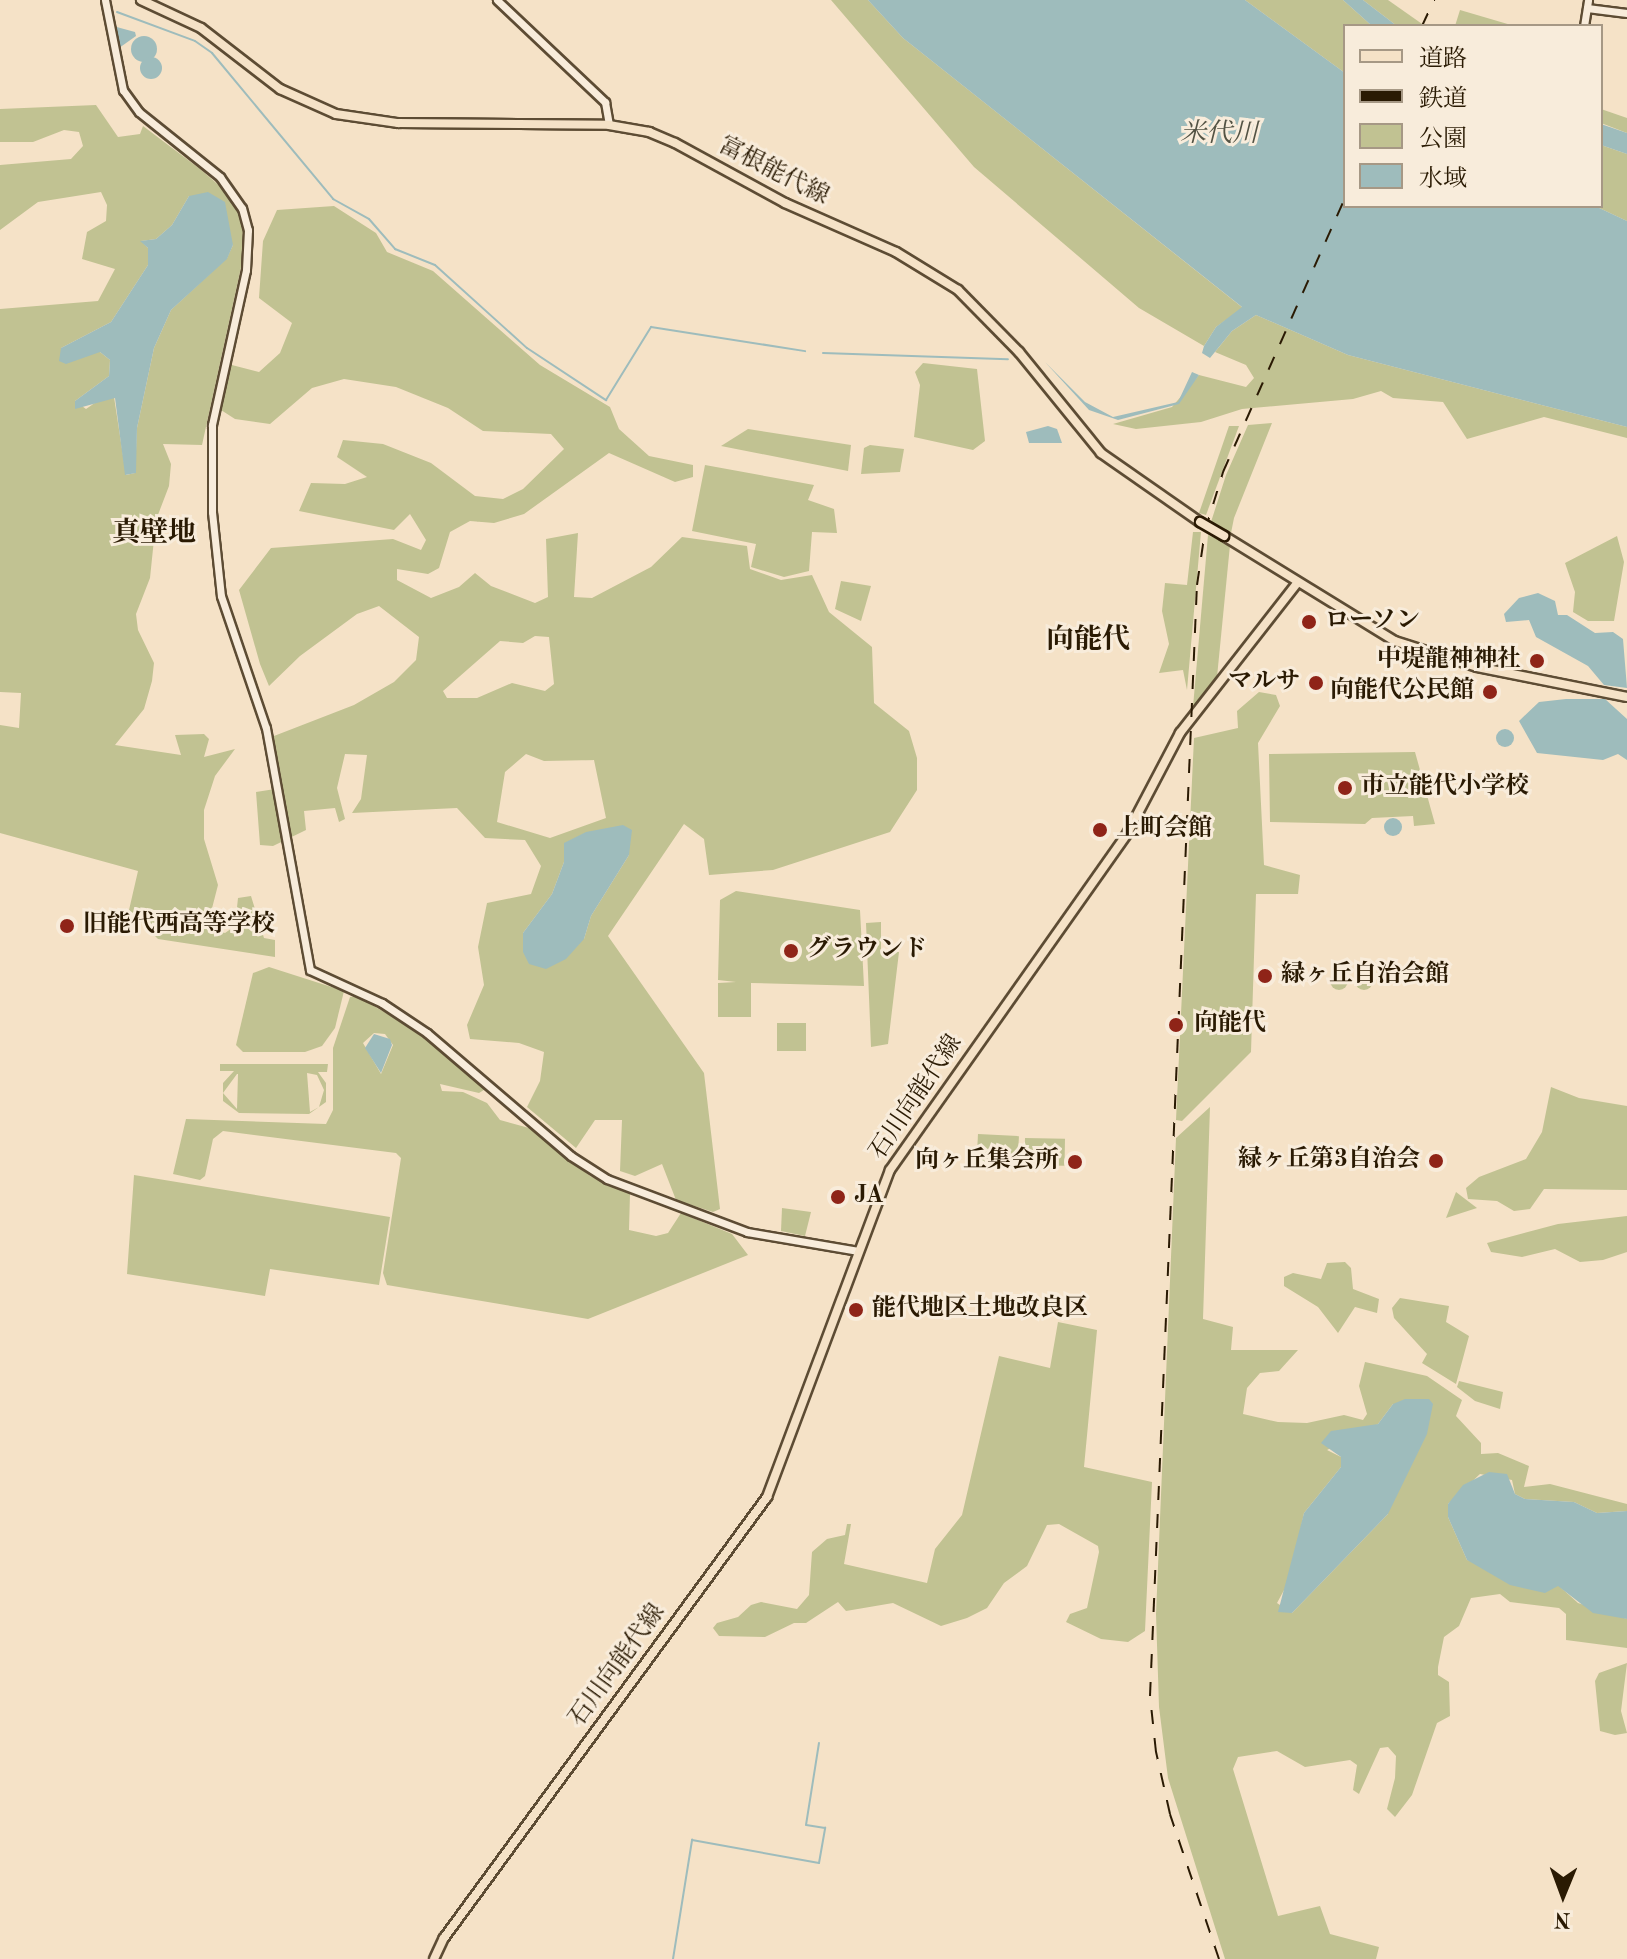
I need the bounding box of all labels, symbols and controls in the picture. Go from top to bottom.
legend [1343,24,1603,208]
text: 道路 [1419,48,1467,72]
text: 鉄道 [1419,88,1467,112]
water label: 米代川 [1180,119,1258,151]
text: 公園 [1419,128,1467,152]
street label: 富根能代線 [713,132,833,212]
text: 水域 [1419,168,1467,192]
district label: 真壁地 [112,517,196,551]
place label: ローソン [1325,608,1421,636]
marker: ローソン [1300,613,1318,631]
district label: 向能代 [1046,624,1130,658]
place label: 中堤龍神神社 [1377,647,1521,675]
marker: 中堤龍神神社 [1528,652,1546,670]
place label: マルサ [1228,669,1300,697]
marker: マルサ [1307,674,1325,692]
place label: 向能代公民館 [1330,678,1474,706]
marker: 向能代公民館 [1481,683,1499,701]
place label: 市立能代小学校 [1361,774,1529,802]
marker: 市立能代小学校 [1336,779,1354,797]
place label: 上町会館 [1116,816,1212,844]
marker: 上町会館 [1091,821,1109,839]
place label: 旧能代西高等学校 [83,912,275,940]
marker: 旧能代西高等学校 [58,917,76,935]
place label: グラウンド [807,937,927,965]
marker: グラウンド [782,942,800,960]
place label: 緑ヶ丘自治会館 [1281,962,1449,990]
marker: 緑ヶ丘自治会館 [1256,967,1274,985]
place label: 向能代 [1194,1011,1266,1039]
marker: 向能代 [1165,1014,1187,1036]
street label: 石川向能代線 [865,1030,969,1166]
place label: 緑ヶ丘第3自治会 [1238,1147,1420,1175]
place label: 向ヶ丘集会所 [915,1148,1059,1176]
marker: 緑ヶ丘第3自治会 [1427,1152,1445,1170]
marker: 向ヶ丘集会所 [1066,1153,1084,1171]
place label: JA [854,1183,884,1211]
marker: JA [829,1188,847,1206]
place label: 能代地区土地改良区 [872,1296,1088,1324]
marker: 能代地区土地改良区 [847,1301,865,1319]
street label: 石川向能代線 [564,1599,672,1733]
north arrow [1523,1855,1603,1935]
text: N [1554,1908,1571,1930]

